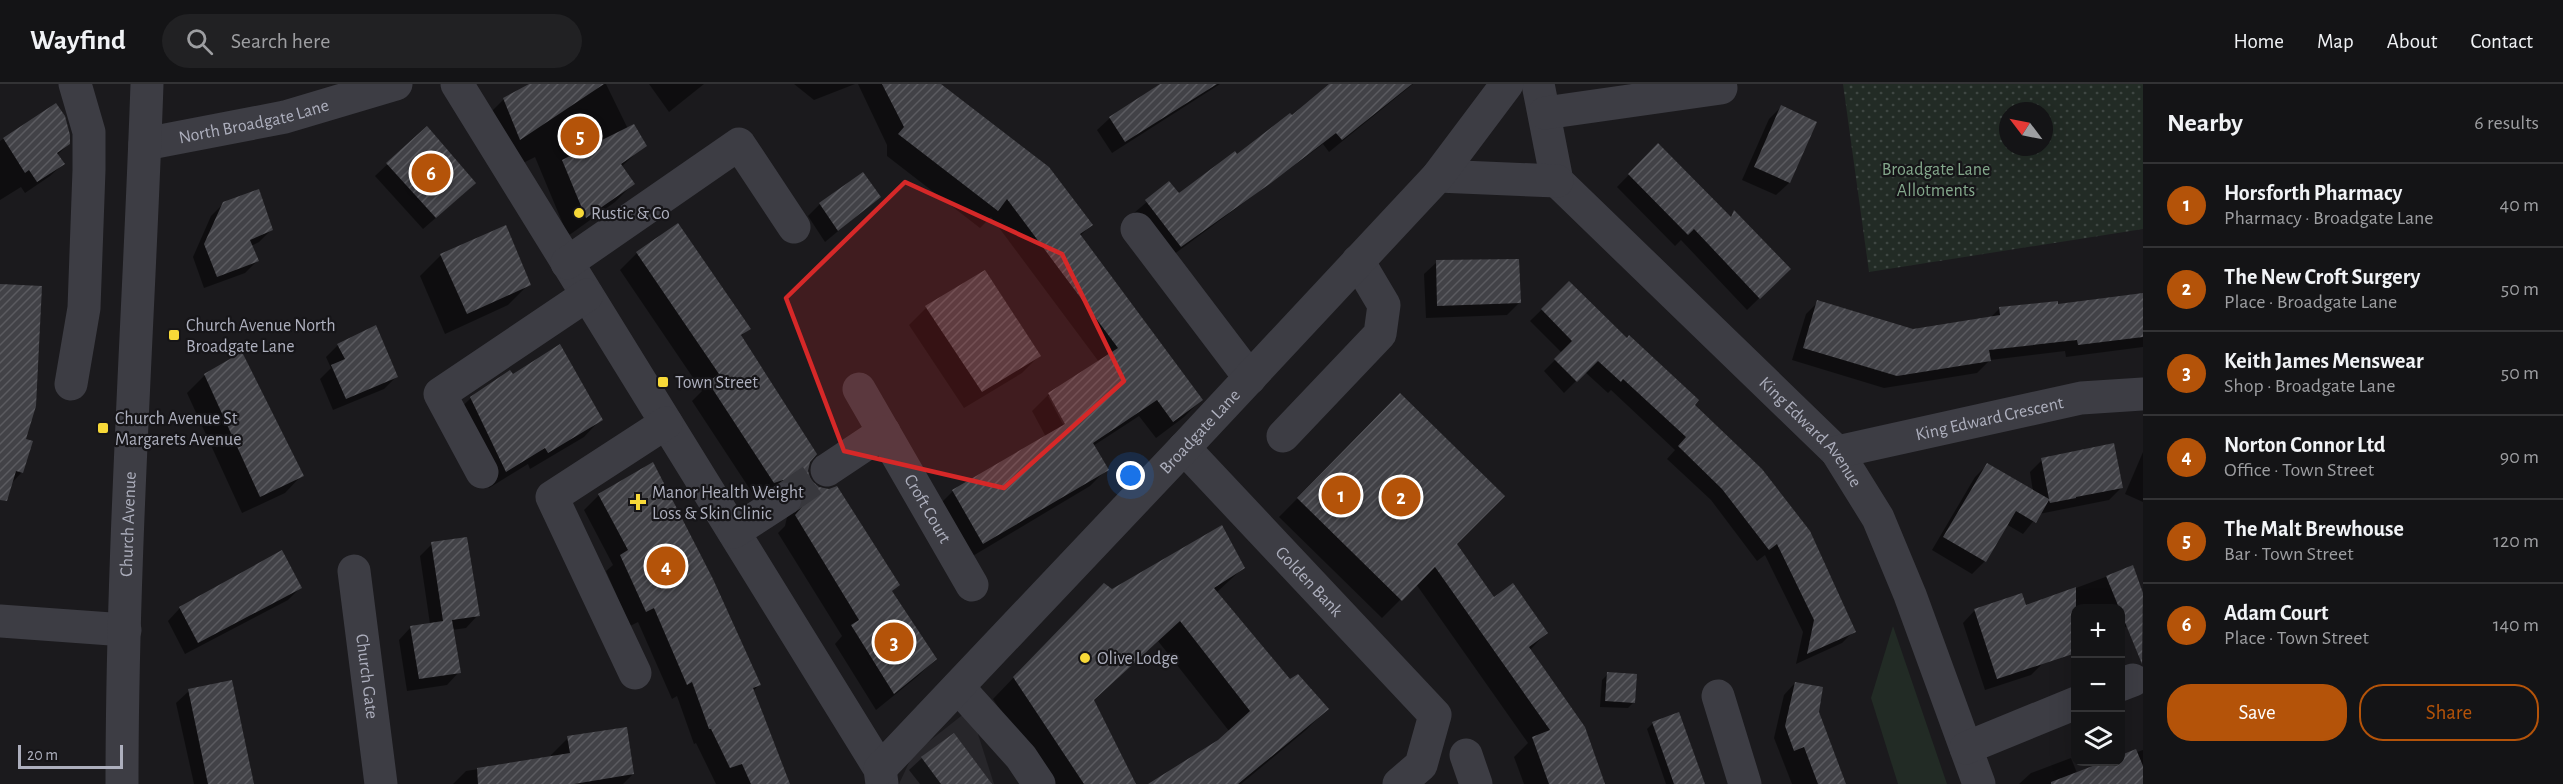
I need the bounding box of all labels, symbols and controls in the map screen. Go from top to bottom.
search box [162,14,582,68]
icon: search [183,25,216,58]
text: Wayfind [30,27,126,55]
text: Search here [231,30,330,52]
text: Home [2233,31,2284,52]
text: Map [2317,31,2354,52]
text: About [2387,31,2437,52]
text: Contact [2470,31,2533,52]
street label: North Broadgate Lane [177,96,331,147]
north arrow [1999,102,2053,156]
text: Nearby [2167,110,2243,136]
pin: 5 [560,113,600,158]
text: 6 results [2474,113,2539,133]
pin: 6 [412,150,450,196]
park label: Broadgate Lane Allotments [1882,161,1990,200]
text: Horsforth Pharmacy [2224,182,2402,204]
text: 1 [2183,195,2190,215]
text: 40 m [2500,195,2539,215]
place label: Rustic & Co [591,205,670,223]
marker: Rustic & Co [572,206,586,220]
text: Pharmacy · Broadgate Lane [2224,208,2434,228]
text: The New Croft Surgery [2224,266,2420,288]
text: 2 [2182,279,2191,299]
text: 50 m [2501,279,2539,299]
text: Place · Broadgate Lane [2224,292,2397,312]
place label: Church Avenue North Broadgate Lane [186,317,336,356]
marker: Church Avenue North Broadgate Lane [167,328,181,342]
text: Keith James Menswear [2224,350,2424,372]
text: 3 [2182,363,2191,383]
text: 50 m [2501,363,2539,383]
place label: Town Street [675,374,758,392]
street label: King Edward Avenue [1755,374,1864,491]
marker: Town Street [656,375,670,389]
text: Shop · Broadgate Lane [2224,376,2395,396]
street label: Broadgate Lane [1157,386,1244,478]
street label: King Edward Crescent [1914,394,2065,444]
place label: Church Avenue St Margarets Avenue [115,410,242,449]
marker: Church Avenue St Margarets Avenue [96,421,110,435]
text: Norton Connor Ltd [2224,434,2385,456]
text: 4 [2181,447,2192,467]
text: 90 m [2500,447,2539,467]
text: Office · Town Street [2224,460,2374,480]
your location [1116,461,1145,490]
street label: Church Avenue [118,471,140,577]
street label: Croft Court [900,472,954,547]
pin: 1 [1322,472,1360,518]
pin: 2 [1382,474,1420,520]
place label: Manor Health Weight Loss & Skin Clinic [652,484,804,523]
marker: Manor Health Weight Loss & Skin Clinic [629,493,647,511]
text: The Malt Brewhouse [2224,518,2404,540]
text: 5 [2182,531,2191,551]
text: 120 m [2493,531,2539,551]
street label: Golden Bank [1272,543,1346,621]
pin: 4 [646,544,686,588]
text: Bar · Town Street [2224,544,2354,564]
text: Adam Court [2224,602,2328,624]
map controls [2071,604,2125,766]
button: + [2071,604,2125,658]
text: 6 [2182,615,2191,635]
text: 140 m [2493,615,2539,635]
pin: 3 [874,620,914,664]
text: Place · Town Street [2224,628,2369,648]
street label: Church Gate [352,633,381,720]
place label: Olive Lodge [1097,650,1178,668]
marker: Olive Lodge [1078,651,1092,665]
button: − [2071,658,2125,712]
button: Save [2167,684,2347,741]
button: Share [2359,684,2539,741]
button: layers [2071,712,2125,766]
scale bar [18,742,123,770]
text: 20 m [27,747,58,763]

